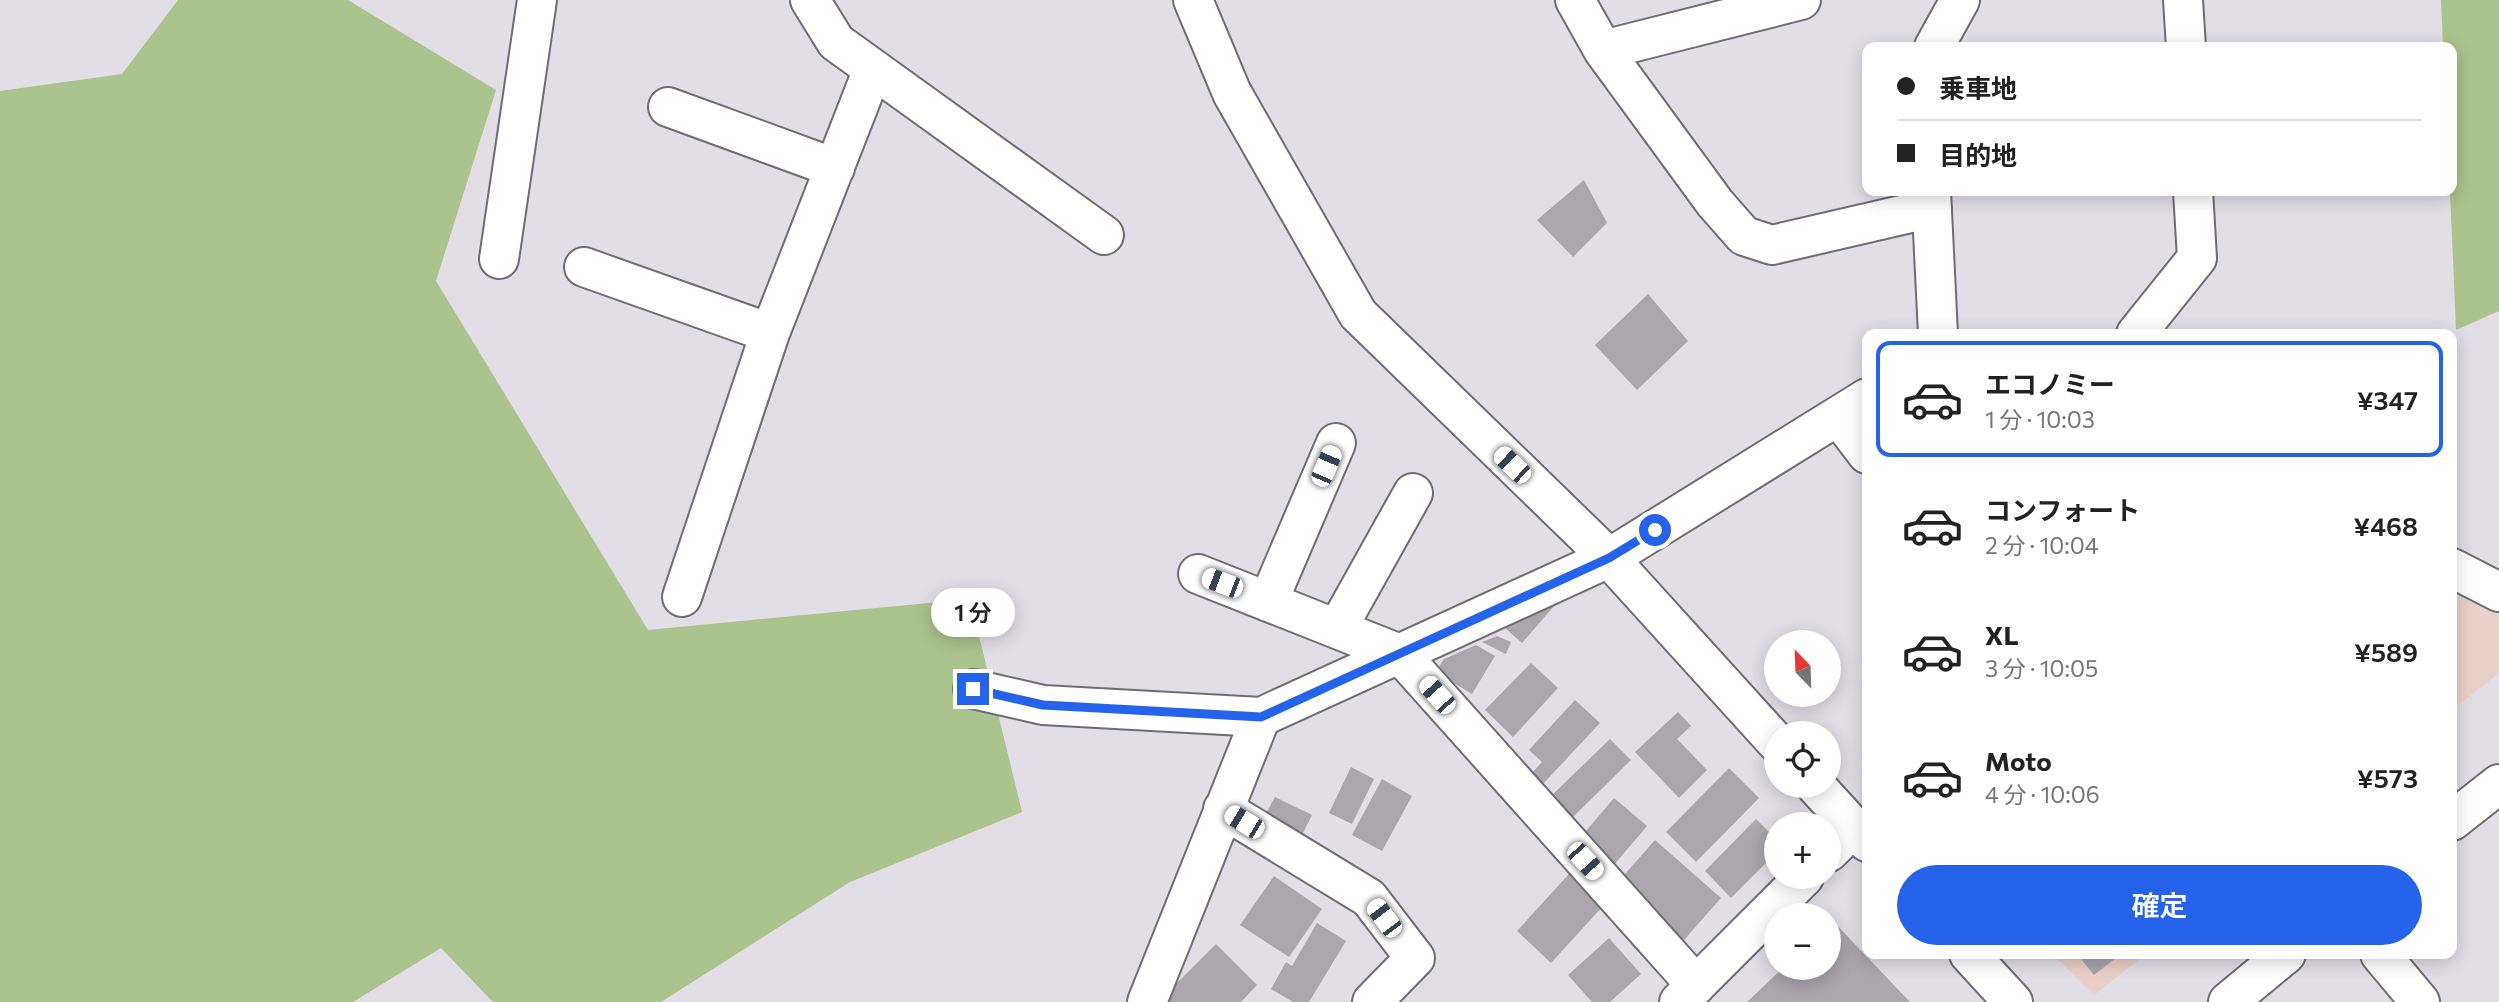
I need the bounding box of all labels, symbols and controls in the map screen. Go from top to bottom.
text: 乗車地 [1939,72,2017,103]
text: 目的地 [1939,139,2017,170]
icon: car [1901,368,1964,431]
text: エコノミー [1985,368,2115,399]
text: ¥347 [2357,384,2418,415]
text: 1 分 · 10:03 [1985,405,2095,433]
car [1309,443,1344,489]
car [1490,443,1535,487]
icon: car [1901,494,1964,557]
text: コンフォート [1985,494,2140,525]
text: ¥468 [2354,510,2418,541]
route start [1639,514,1671,546]
text: 2 分 · 10:04 [1985,531,2098,559]
car [1199,566,1246,600]
callout: 1 分 [931,588,1015,636]
text: 1 分 [954,598,992,626]
text: XL [1985,619,2019,650]
icon: car [1901,620,1964,683]
north arrow [1764,630,1841,707]
map controls [1764,630,1841,980]
text: ¥589 [2354,636,2418,667]
text: 3 分 · 10:05 [1985,654,2098,682]
car [1416,672,1459,718]
route end [957,673,989,705]
button: locate [1764,721,1841,798]
text: Moto [1985,745,2052,776]
icon: car [1901,746,1964,809]
text: ¥573 [2357,762,2418,793]
text: 4 分 · 10:06 [1985,780,2100,808]
car [1221,802,1268,842]
button: + [1764,812,1841,889]
car [1564,838,1607,884]
button: 確定 [1897,865,2422,945]
car [1363,895,1406,941]
button: − [1764,903,1841,980]

